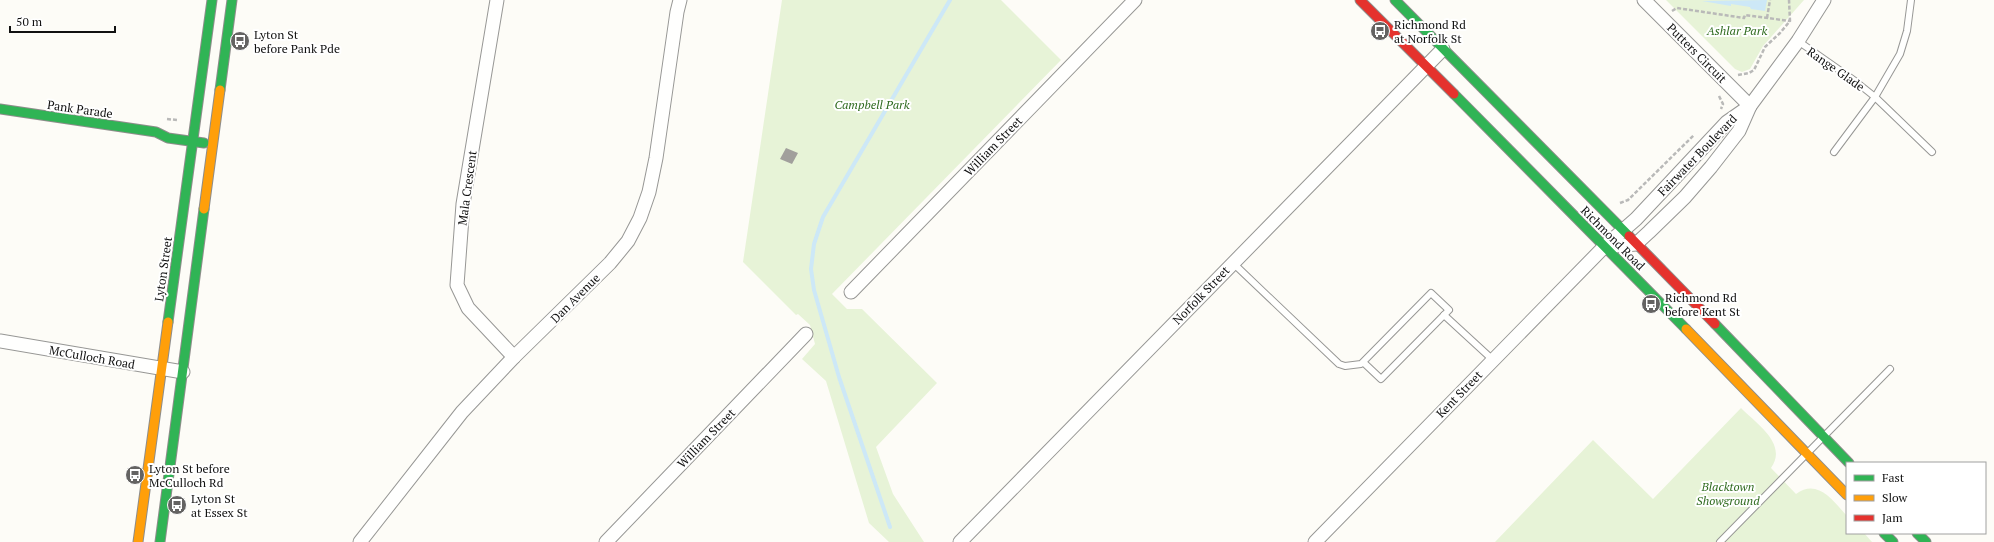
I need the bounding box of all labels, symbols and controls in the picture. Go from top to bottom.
scale bar [10,8,115,34]
text: 50 m [16,14,43,29]
place label: Richmond Rd at Norfolk St [1394,17,1466,46]
bus stop icon: Richmond Rd at Norfolk St [1369,20,1391,42]
street label: Putters Circuit [1664,20,1730,86]
park label: Ashlar Park [1706,23,1767,38]
place label: Lyton St before Pank Pde [254,27,340,56]
bus stop icon: Lyton St before Pank Pde [229,30,251,52]
street label: Range Glade [1804,44,1868,94]
street label: Pank Parade [46,97,114,121]
park label: Campbell Park [835,97,910,112]
street label: Fairwater Boulevard [1654,111,1740,199]
street label: William Street [961,113,1026,179]
street label: Mala Crescent [454,149,480,226]
street label: Richmond Road [1578,203,1648,273]
street label: Lyton Street [151,235,175,302]
street label: Norfolk Street [1169,262,1233,327]
street label: Dan Avenue [547,270,603,326]
place label: Richmond Rd before Kent St [1665,290,1741,319]
bus stop icon: Richmond Rd before Kent St [1640,293,1662,315]
street label: McCulloch Road [48,342,136,372]
street label: Kent Street [1433,367,1486,421]
street label: William Street [674,405,739,471]
place label: Lyton St before McCulloch Rd [149,461,230,490]
legend [1846,462,1986,534]
bus stop icon: Lyton St before McCulloch Rd [124,464,146,486]
text: Fast [1882,470,1905,485]
park label: Blacktown Showground [1696,479,1760,508]
text: Slow [1882,490,1908,505]
place label: Lyton St at Essex St [191,491,248,520]
bus stop icon: Lyton St at Essex St [166,494,188,516]
text: Jam [1882,510,1903,525]

